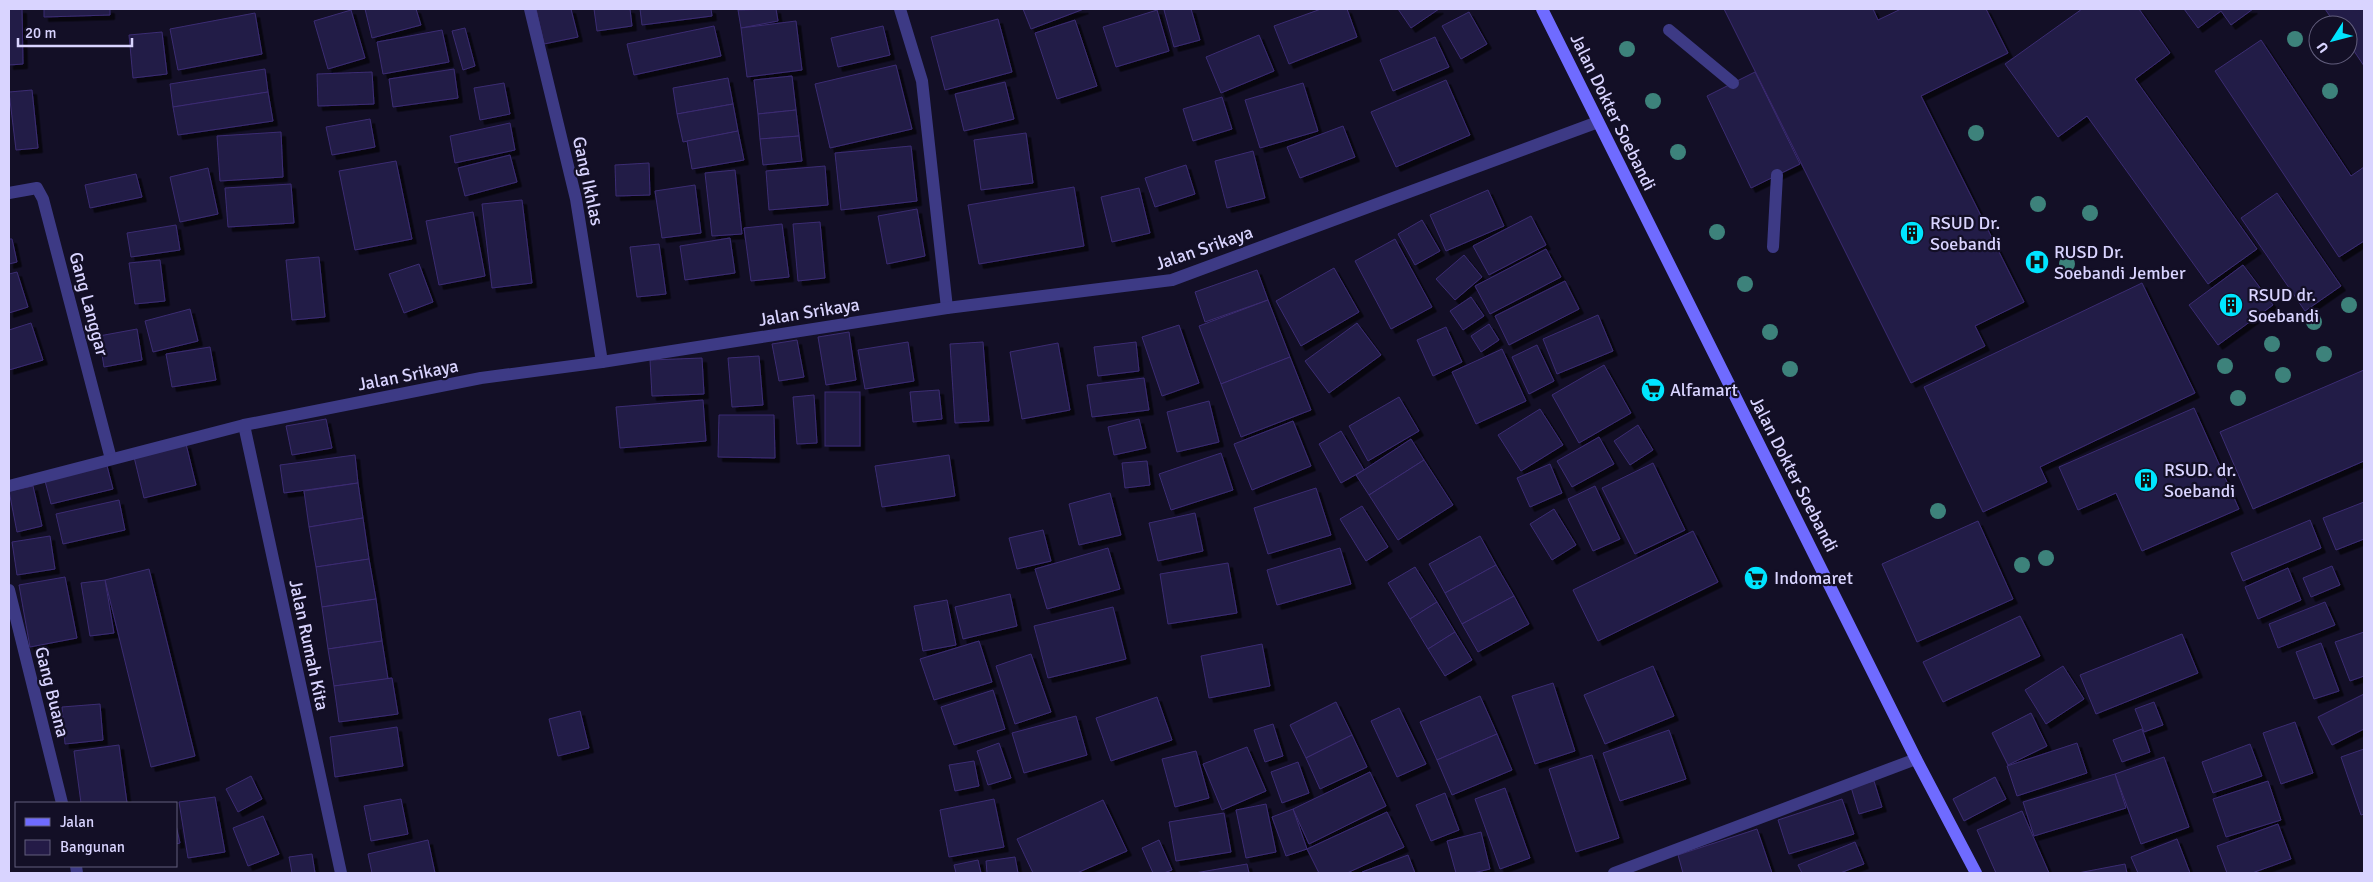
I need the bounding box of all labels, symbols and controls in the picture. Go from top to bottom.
scale bar [18,15,131,47]
north arrow [2308,15,2358,65]
text: 20 m [25,24,56,42]
street label: Jalan Dokter Soebandi [1565,30,1661,194]
text: U [2313,39,2333,56]
street label: Gang Ikhlas [568,134,608,228]
place label: RSUD Dr. Soebandi [1930,212,2001,255]
building icon: RSUD Dr. Soebandi [1899,220,1925,246]
street label: Jalan Srikaya [1152,221,1256,275]
place label: RUSD Dr. Soebandi Jember [2054,241,2186,284]
hospital icon: RUSD Dr. Soebandi Jember [2024,249,2050,275]
street label: Gang Langgar [65,250,114,359]
place label: RSUD dr. Soebandi [2248,284,2319,327]
building icon: RSUD dr. Soebandi [2218,292,2244,318]
street label: Jalan Srikaya [757,293,861,331]
street label: Jalan Srikaya [356,354,460,396]
supermarket icon: Alfamart [1640,377,1666,403]
place label: Alfamart [1670,379,1738,401]
street label: Jalan Dokter Soebandi [1745,392,1843,556]
place label: RSUD. dr. Soebandi [2164,459,2236,502]
building icon: RSUD. dr. Soebandi [2133,467,2159,493]
supermarket icon: Indomaret [1743,565,1769,591]
place label: Indomaret [1774,567,1853,589]
street label: Jalan Rumah Kita [284,577,334,713]
street label: Gang Buana [30,644,74,740]
legend [15,802,178,867]
text: Jalan [60,813,94,831]
text: Bangunan [60,838,125,856]

